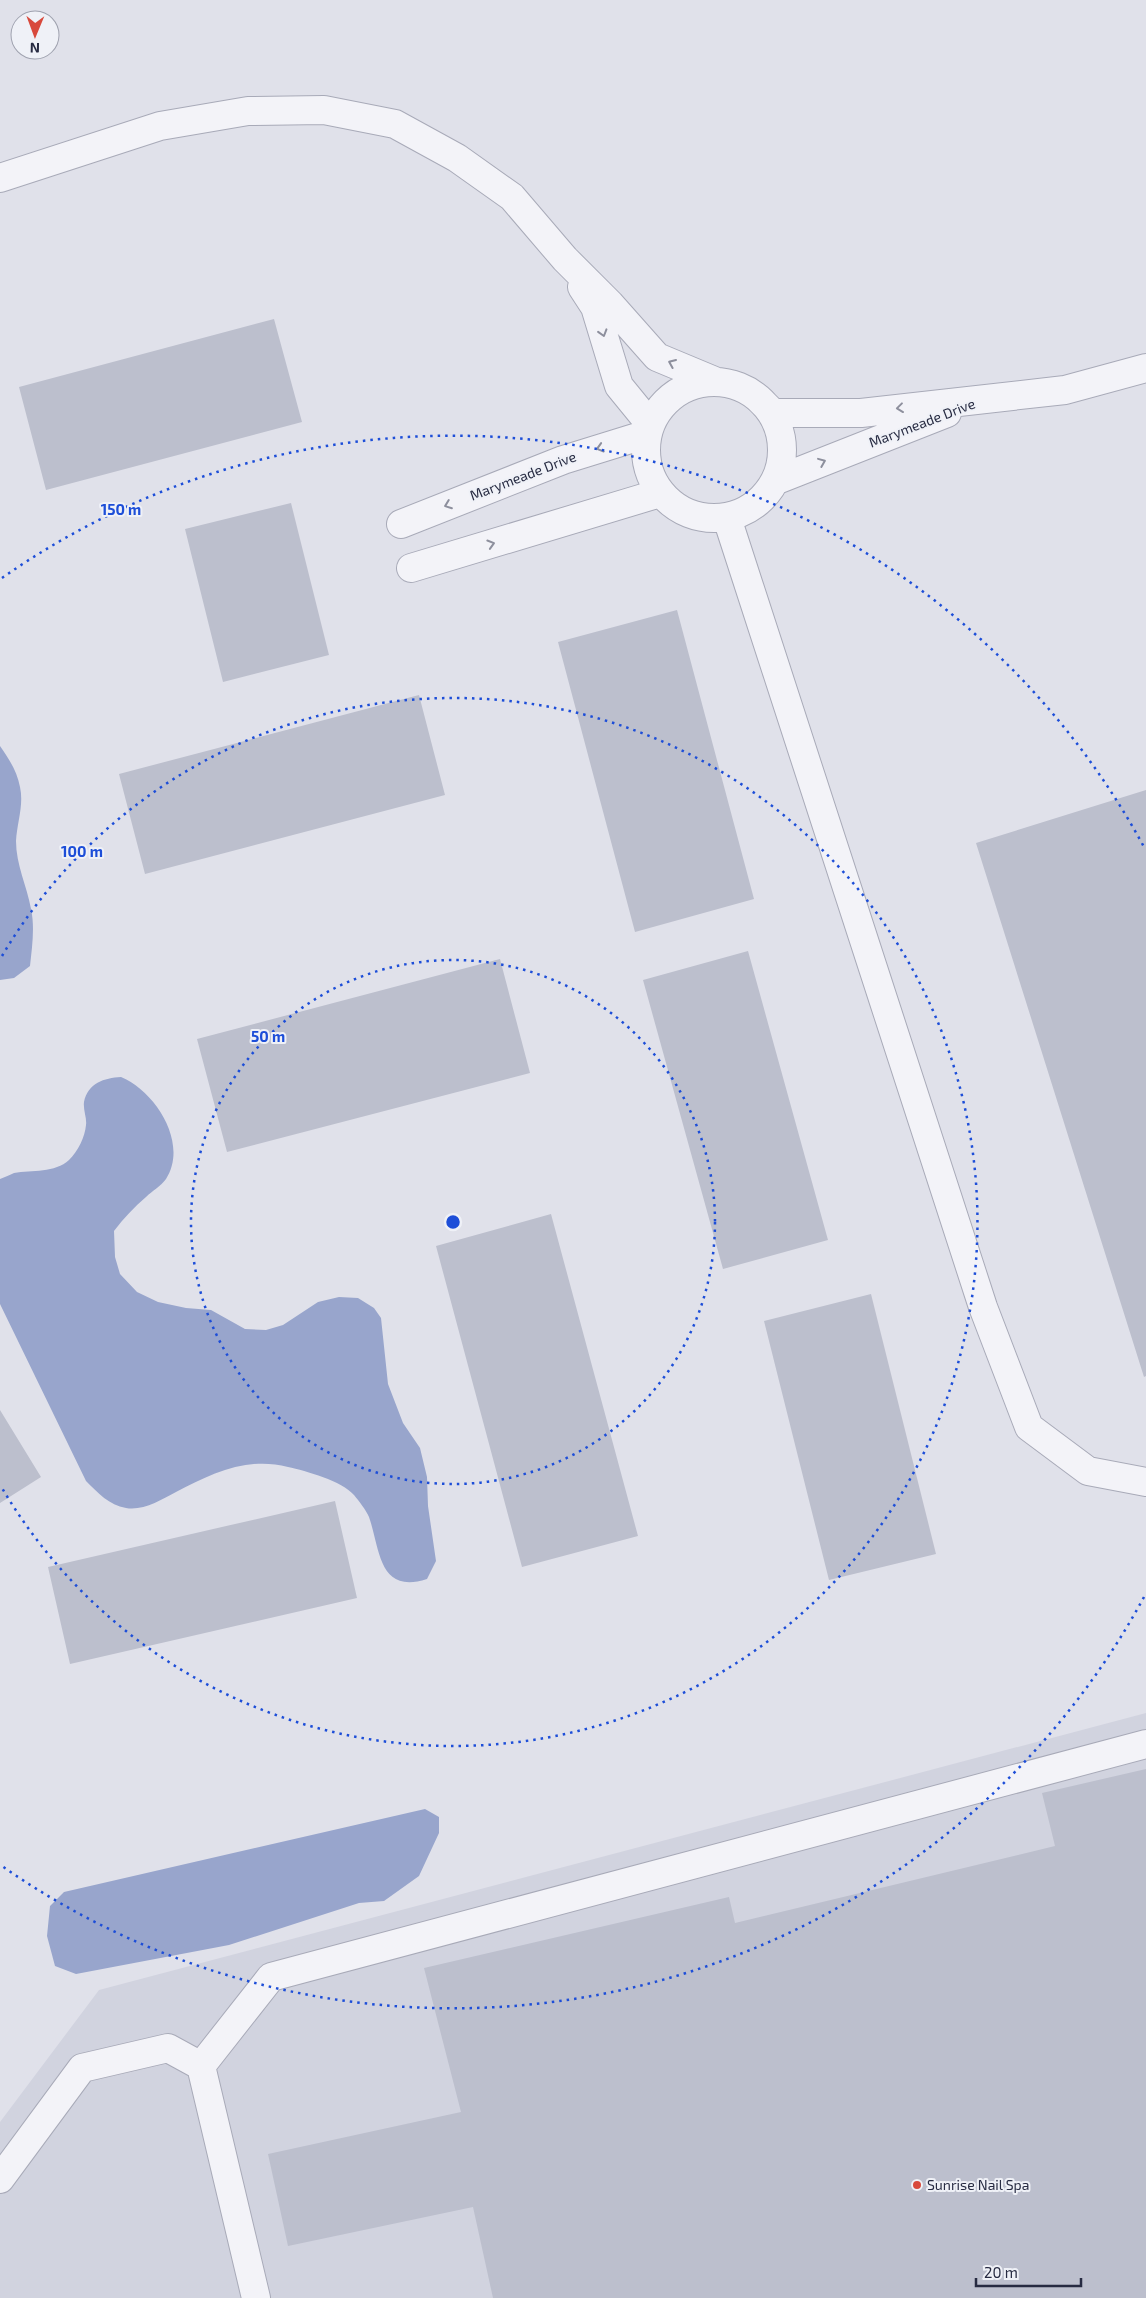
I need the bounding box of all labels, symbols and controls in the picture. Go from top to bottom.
north arrow [10,10,60,60]
text: N [30,40,40,57]
one-way arrow [597,329,607,337]
one-way arrow [668,359,677,370]
street label: Marymeade Drive [866,394,977,451]
one-way arrow [896,402,904,413]
one-way arrow [597,443,605,453]
street label: Marymeade Drive [467,447,578,504]
one-way arrow [817,458,826,468]
one-way arrow [444,499,453,509]
text: 150 m [101,500,141,518]
one-way arrow [486,539,495,549]
text: 100 m [61,842,103,860]
text: 50 m [251,1027,285,1045]
centre of rings [444,1213,462,1231]
place label: Sunrise Nail Spa [927,2176,1029,2193]
marker: Sunrise Nail Spa [911,2179,923,2191]
scale bar [976,2256,1081,2288]
text: 20 m [984,2263,1018,2281]

